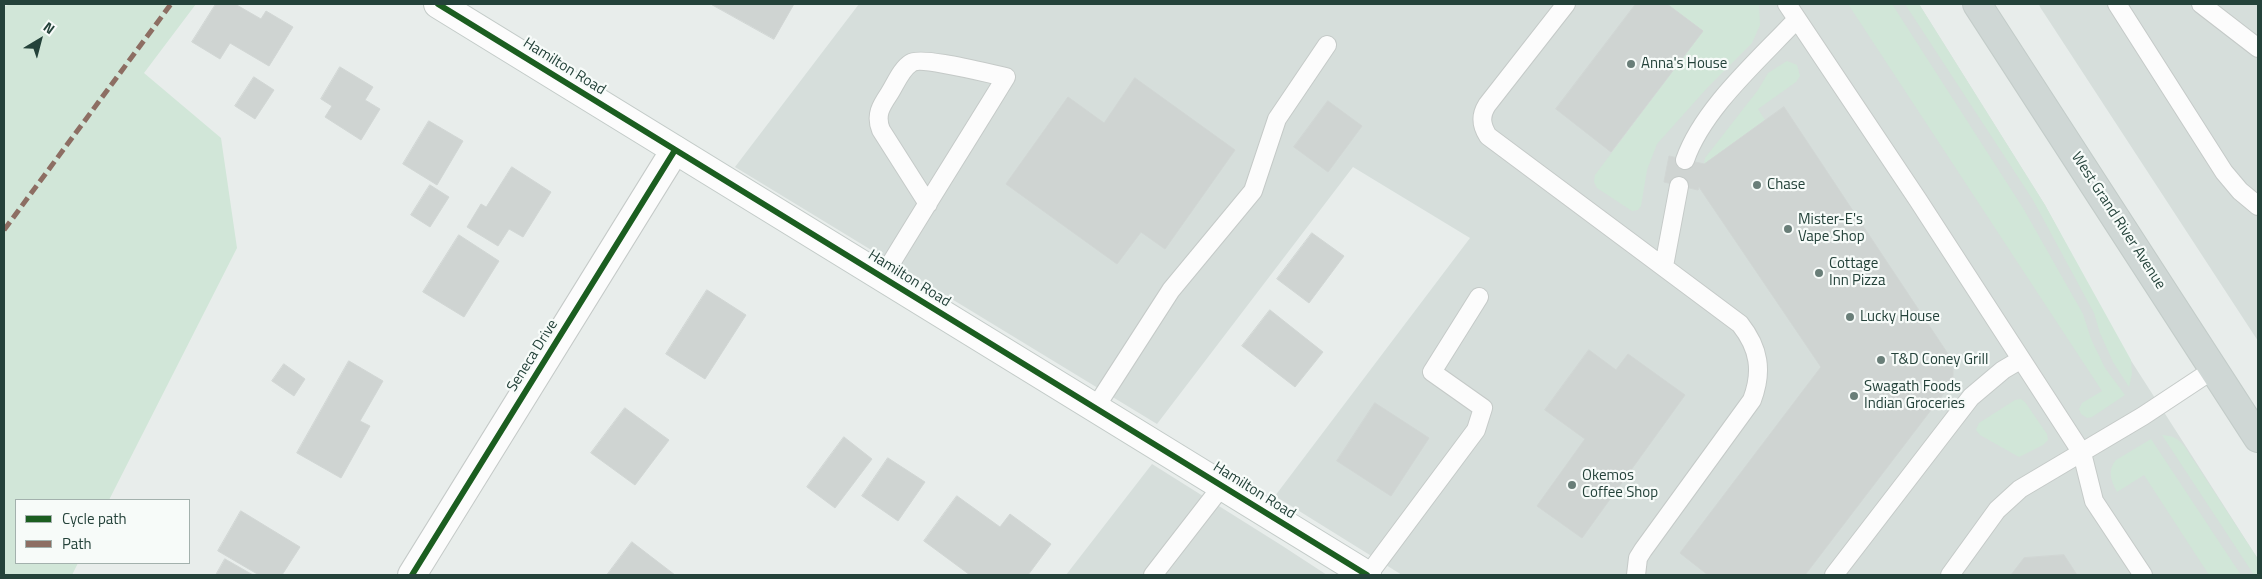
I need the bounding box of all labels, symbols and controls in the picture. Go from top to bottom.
north arrow [15,15,65,65]
text: N [39,16,60,39]
street label: Hamilton Road [519,34,609,100]
place label: Anna's House [1641,55,1727,73]
marker: Anna's House [1625,58,1637,70]
street label: West Grand River Avenue [2067,149,2169,293]
place label: Chase [1767,176,1805,194]
marker: Chase [1751,179,1763,191]
place label: Mister-E's Vape Shop [1798,211,1865,246]
marker: Mister-E's Vape Shop [1782,223,1794,235]
street label: Hamilton Road [864,246,954,312]
place label: Cottage Inn Pizza [1829,255,1885,290]
marker: Cottage Inn Pizza [1813,267,1825,279]
place label: Lucky House [1860,308,1940,326]
marker: Lucky House [1844,311,1856,323]
street label: Seneca Drive [504,317,562,395]
place label: T&D Coney Grill [1891,351,1988,369]
marker: T&D Coney Grill [1875,354,1887,366]
place label: Swagath Foods Indian Groceries [1864,378,1965,413]
marker: Swagath Foods Indian Groceries [1848,390,1860,402]
street label: Hamilton Road [1209,458,1299,524]
place label: Okemos Coffee Shop [1582,467,1658,502]
marker: Okemos Coffee Shop [1566,479,1578,491]
legend [15,499,190,564]
text: Cycle path [62,507,127,530]
text: Path [62,532,92,555]

